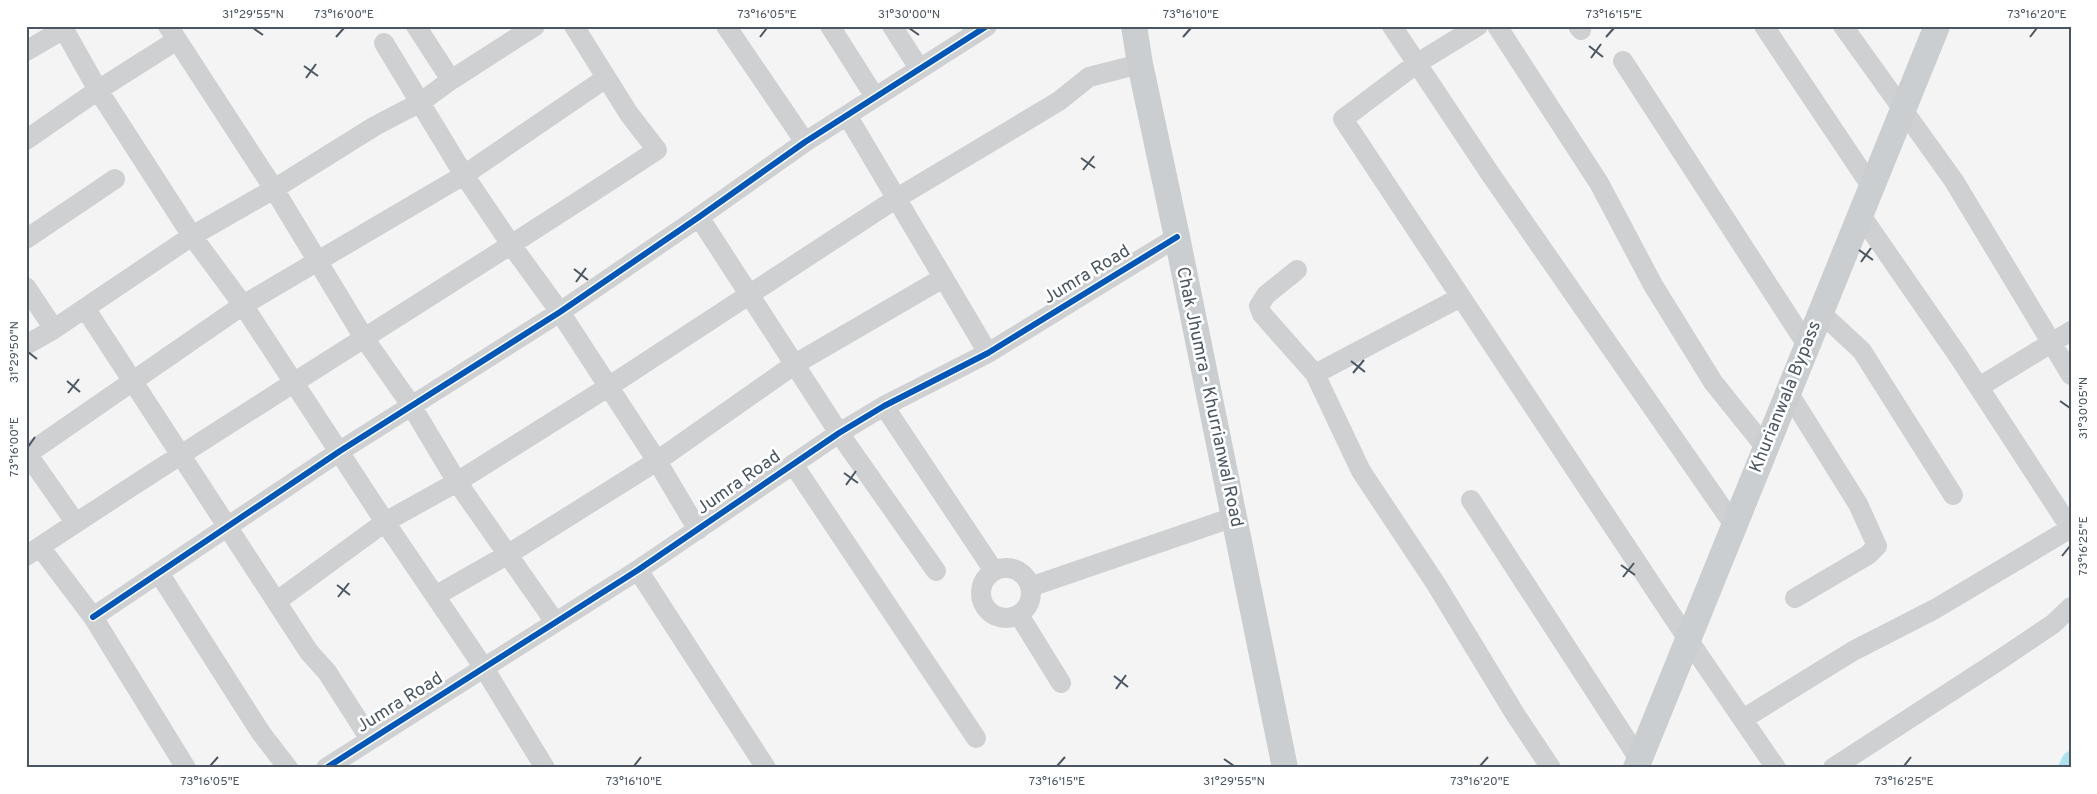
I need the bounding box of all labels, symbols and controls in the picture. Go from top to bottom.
text: 31°29'55"N [222,7,284,23]
text: 73°16'00"E [314,7,374,23]
text: 73°16'05"E [737,7,797,23]
text: 31°30'00"N [878,7,940,23]
text: 73°16'10"E [1163,7,1219,23]
text: 73°16'15"E [1586,7,1642,23]
text: 73°16'20"E [2007,7,2067,23]
street label: Jumra Road [1039,240,1135,310]
street label: Chak Jhumra - Khurrianwal Road [1170,265,1248,529]
street label: Khurianwala Bypass [1745,318,1827,476]
text: 31°29'50"N [7,321,23,383]
text: 31°30'05"N [2076,377,2092,439]
text: 73°16'00"E [7,417,23,477]
street label: Jumra Road [692,446,786,520]
text: 73°16'25"E [2076,516,2092,576]
street label: Jumra Road [353,667,447,739]
text: 73°16'05"E [180,774,240,790]
text: 73°16'10"E [606,774,662,790]
text: 73°16'15"E [1029,774,1085,790]
text: 31°29'55"N [1203,774,1265,790]
text: 73°16'20"E [1450,774,1510,790]
text: 73°16'25"E [1874,774,1934,790]

